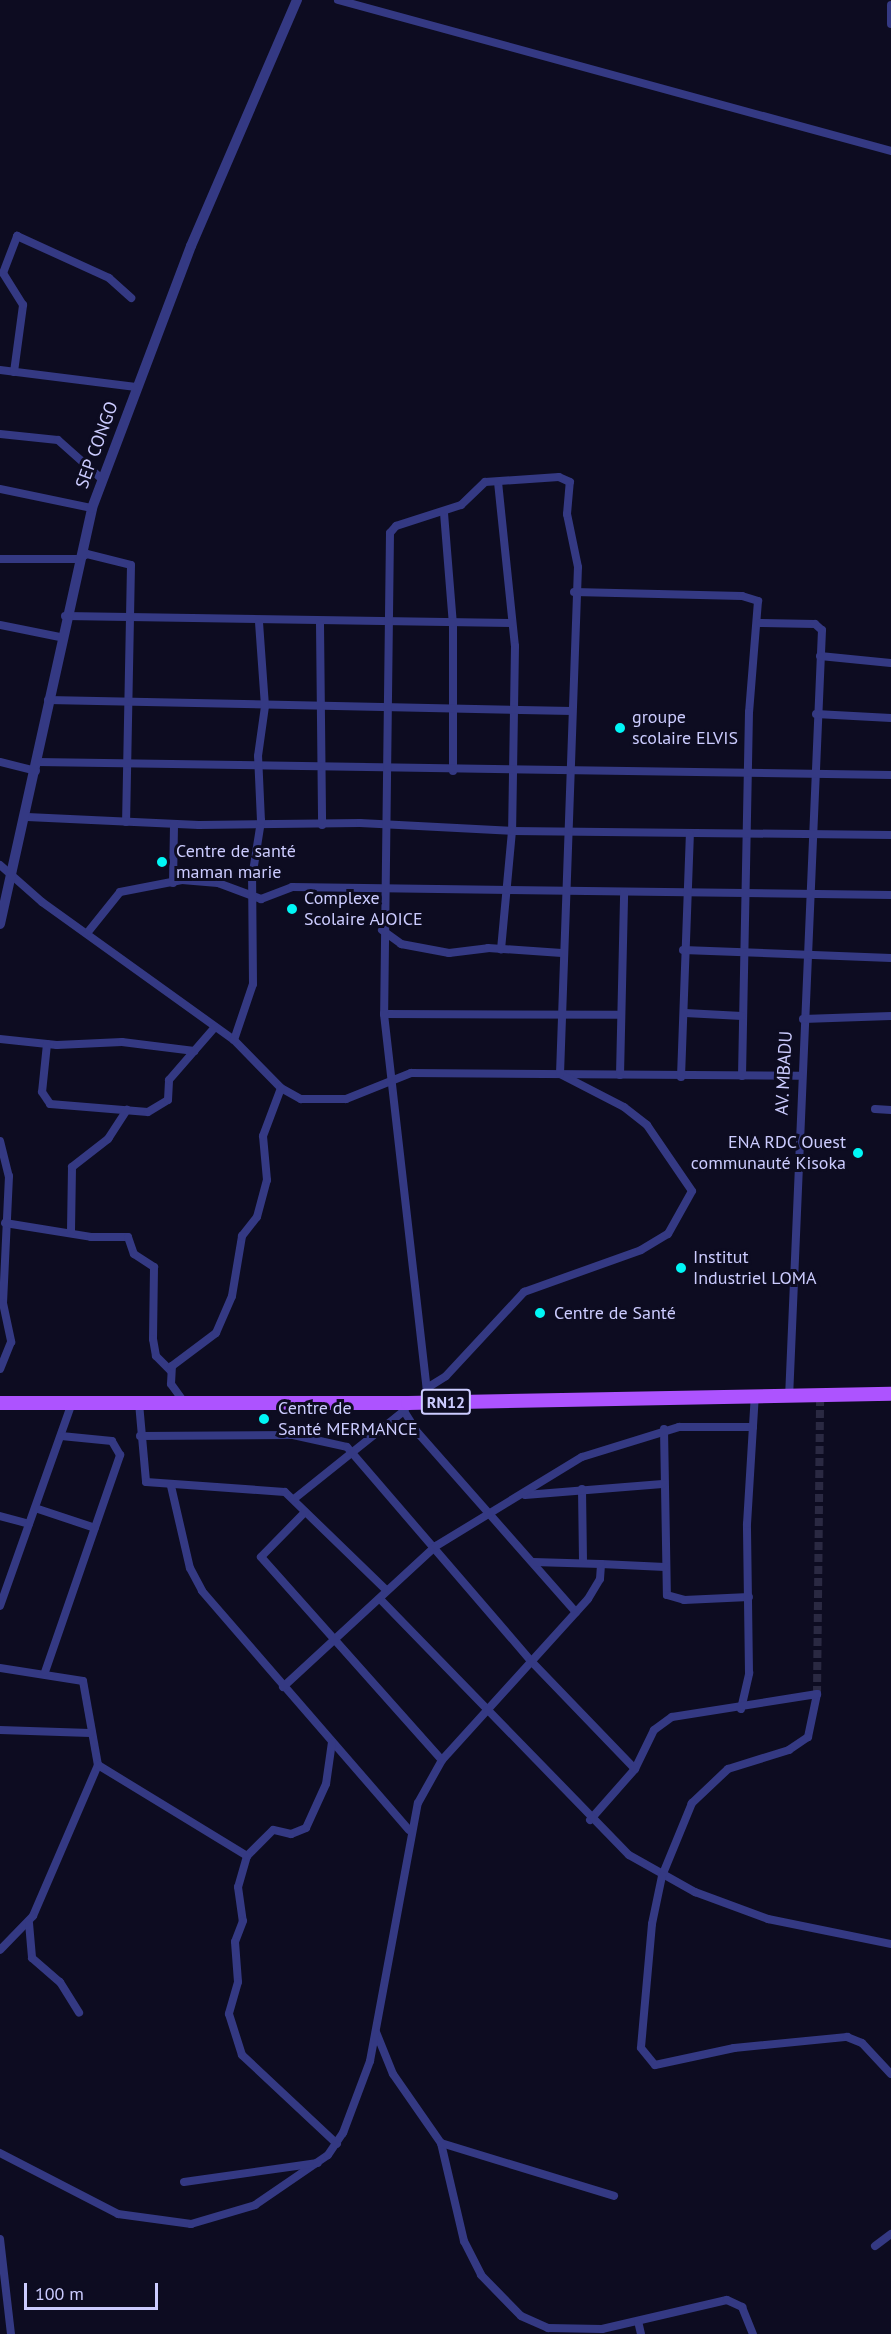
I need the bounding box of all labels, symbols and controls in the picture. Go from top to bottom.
street label: SEP CONGO [71,398,123,492]
place label: groupe scolaire ELVIS [632,707,738,750]
marker: groupe scolaire ELVIS [613,721,627,735]
place label: Centre de santé maman marie [176,841,296,884]
marker: Centre de santé maman marie [153,853,171,871]
place label: Complexe Scolaire AJOICE [304,888,423,930]
marker: Complexe Scolaire AJOICE [285,902,299,916]
street label: AV. MBADU [771,1030,797,1116]
place label: ENA RDC Ouest communauté Kisoka [691,1132,846,1174]
marker: ENA RDC Ouest communauté Kisoka [851,1146,865,1160]
place label: Institut Industriel LOMA [693,1247,816,1290]
marker: Institut Industriel LOMA [674,1261,688,1275]
place label: Centre de Santé [554,1302,676,1324]
marker: Centre de Santé [531,1304,549,1322]
road number: RN12 [420,1389,472,1415]
place label: Centre de Santé MERMANCE [278,1398,418,1440]
marker: Centre de Santé MERMANCE [255,1410,273,1428]
scale bar [27,2271,160,2309]
text: 100 m [35,2282,84,2305]

